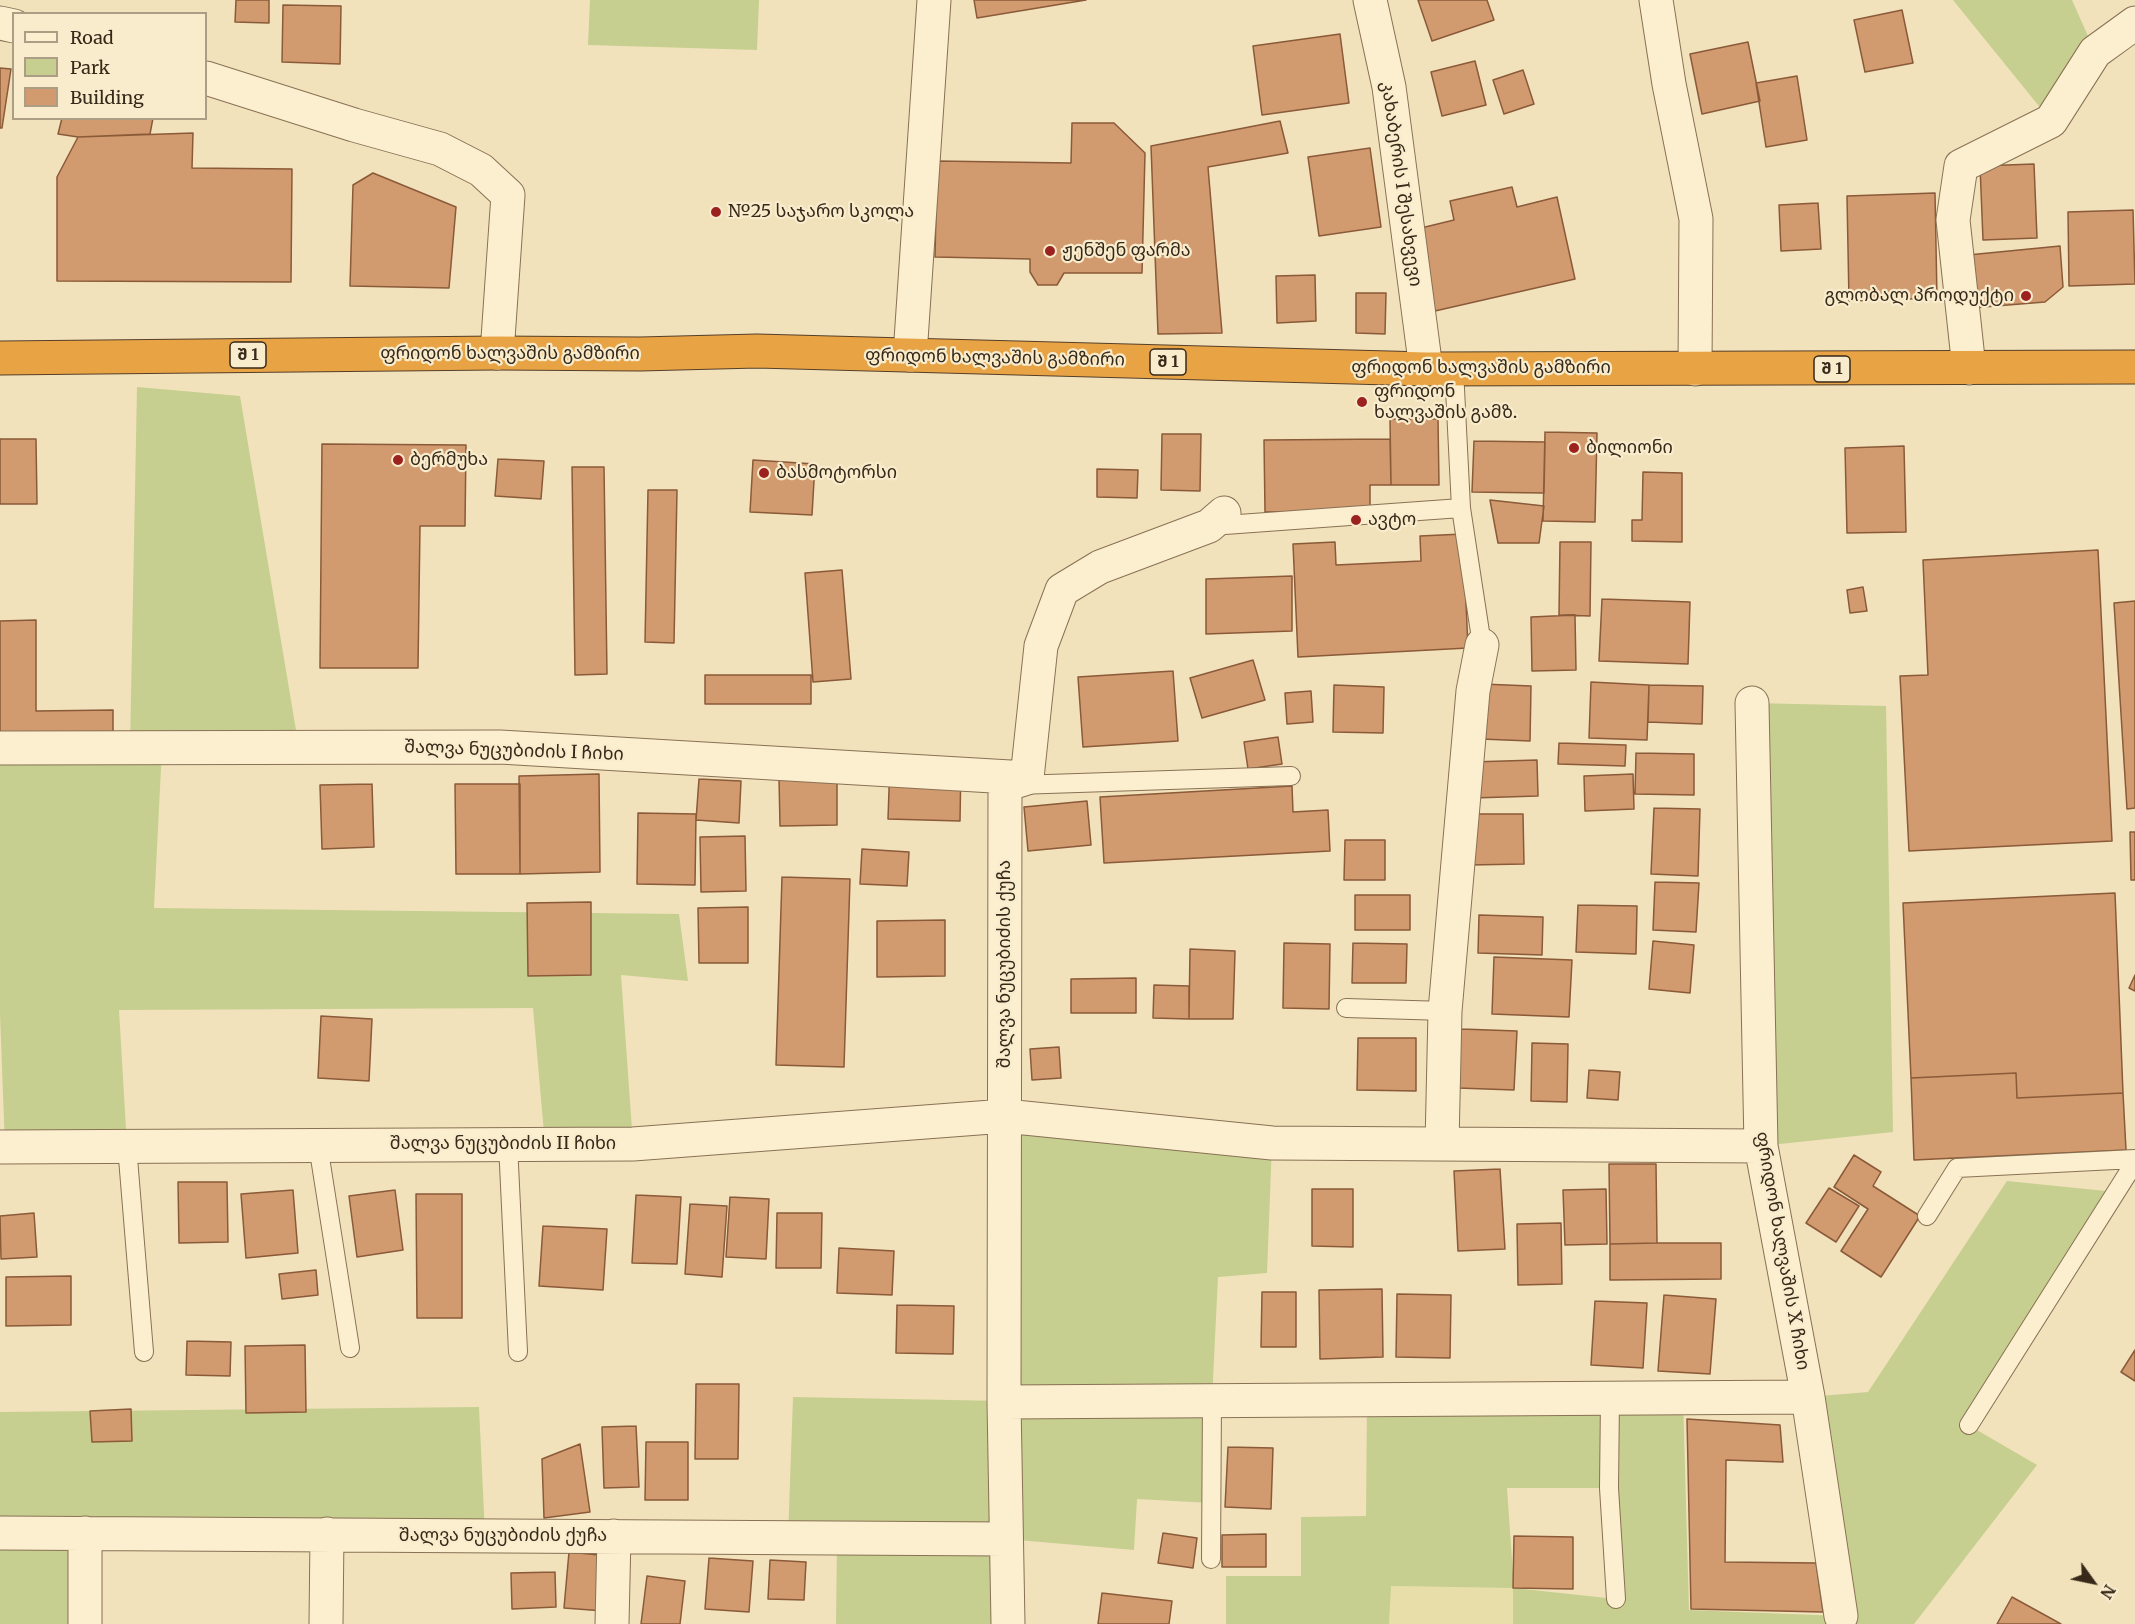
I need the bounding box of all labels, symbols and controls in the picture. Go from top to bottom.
legend [12,12,207,120]
text: Road [70,26,114,49]
text: Park [70,56,110,79]
street label: კახაბერის I შესახვევი [1376,80,1426,288]
text: Building [70,86,144,109]
place label: №25 საჯარო სკოლა [728,201,914,223]
marker: №25 საჯარო სკოლა [709,205,723,219]
place label: ჟენშენ ფარმა [1062,240,1191,262]
marker: ჟენშენ ფარმა [1043,244,1057,258]
place label: გლობალ პროდუქტი [1825,285,2014,307]
marker: გლობალ პროდუქტი [2019,289,2033,303]
road number: შ 1 [230,342,266,368]
street label: ფრიდონ ხალვაშის გამზირი [380,343,640,365]
street label: ფრიდონ ხალვაშის გამზირი [865,345,1125,371]
road number: შ 1 [1150,349,1186,375]
road number: შ 1 [1814,356,1850,382]
street label: ფრიდონ ხალვაშის გამზირი [1351,357,1611,379]
place label: ფრიდონ ხალვაშის გამზ. [1374,381,1517,424]
marker: ფრიდონ ხალვაშის გამზ. [1355,395,1369,409]
place label: ბილიონი [1586,437,1673,459]
marker: ბილიონი [1567,441,1581,455]
place label: ბერმუხა [410,449,488,471]
marker: ბერმუხა [391,453,405,467]
place label: ბასმოტორსი [776,462,897,484]
marker: ბასმოტორსი [757,466,771,480]
place label: ავტო [1368,509,1416,531]
marker: ავტო [1349,513,1363,527]
street label: შალვა ნუცუბიძის I ჩიხი [404,736,624,766]
street label: შალვა ნუცუბიძის ქუჩა [994,860,1016,1068]
street label: ფრიდონ ხალვაშის X ჩიხი [1750,1130,1814,1372]
street label: შალვა ნუცუბიძის II ჩიხი [390,1133,616,1155]
street label: შალვა ნუცუბიძის ქუჩა [399,1525,607,1547]
north arrow [2063,1552,2123,1612]
text: N [2096,1581,2120,1603]

